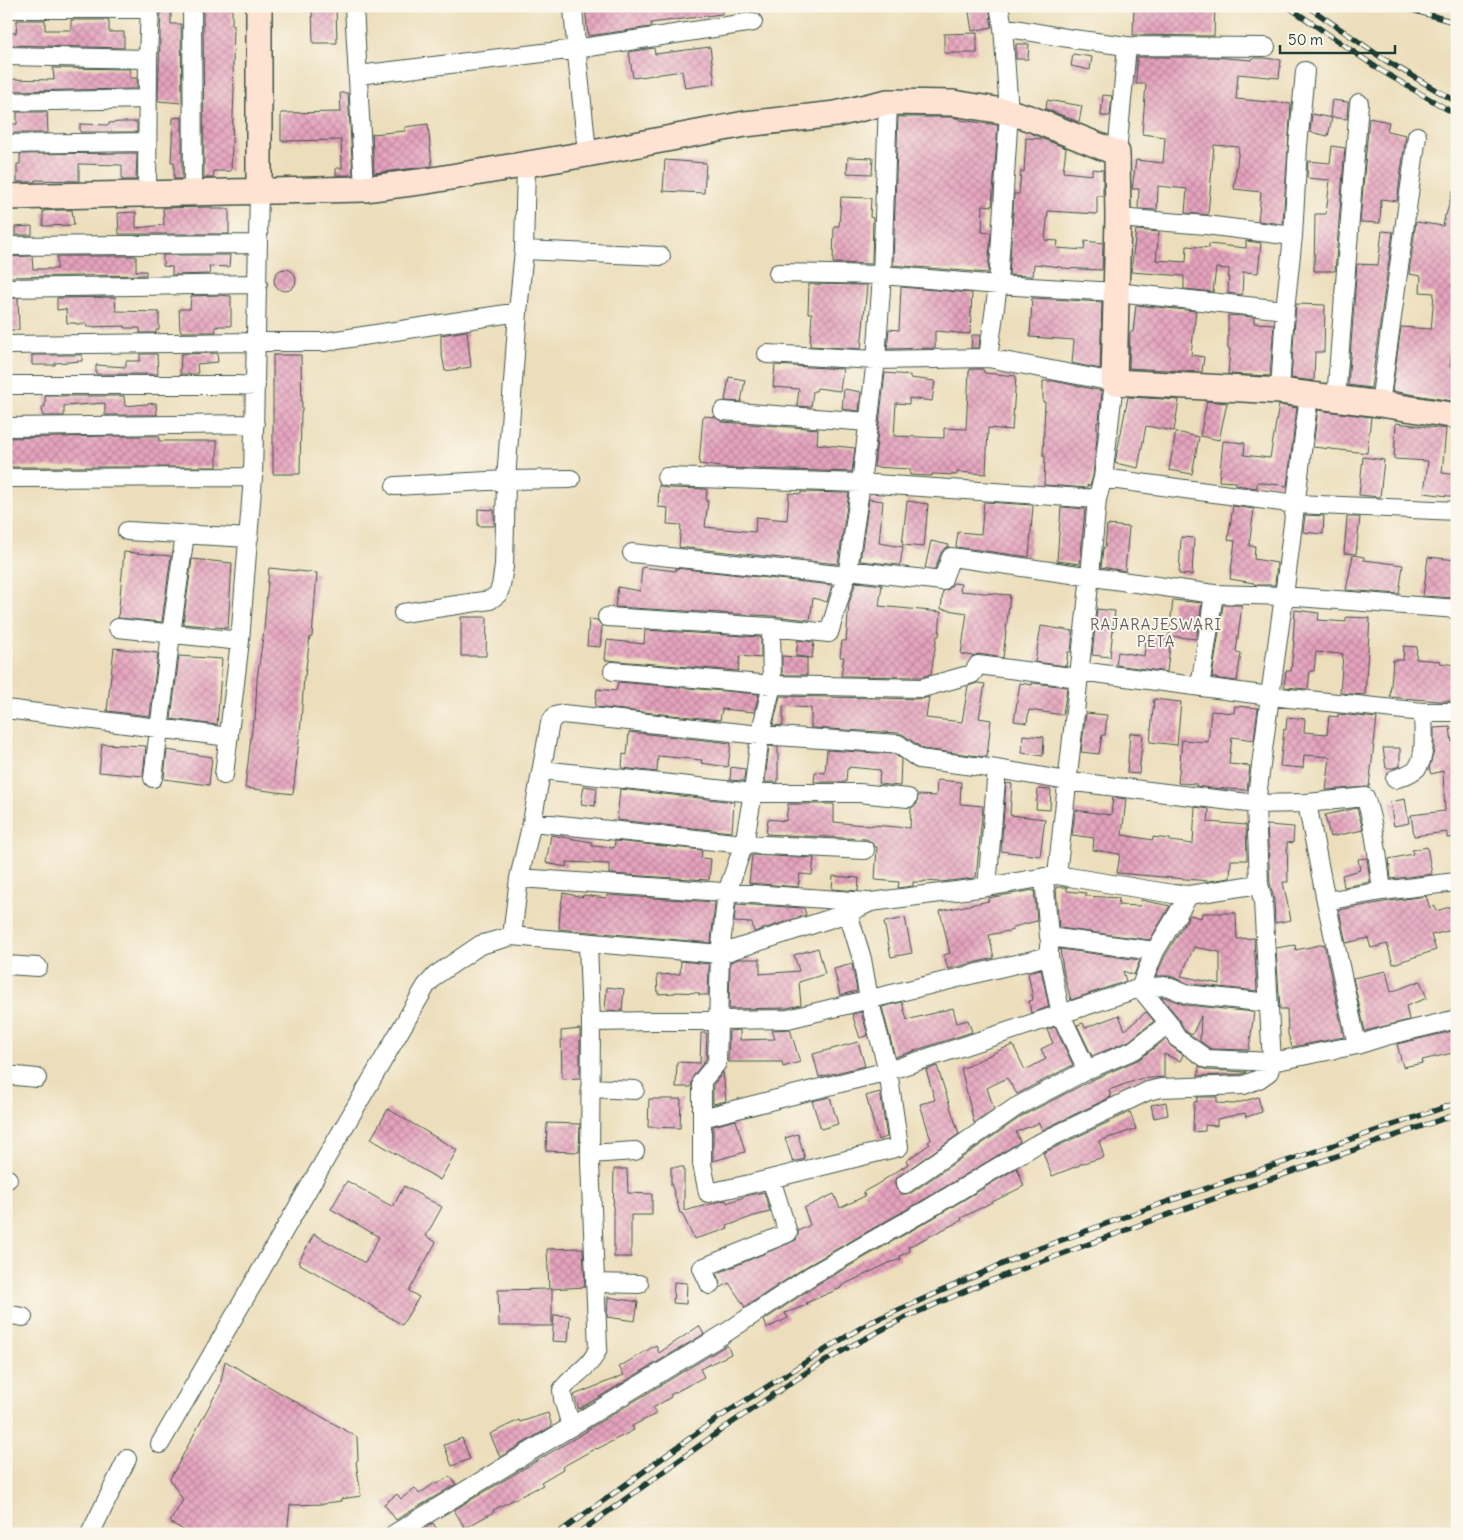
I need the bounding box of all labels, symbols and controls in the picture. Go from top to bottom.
scale bar [1280,22,1396,54]
text: 50 m [1288,30,1323,49]
district label: RAJARAJESWARI PETA [1090,615,1222,651]

